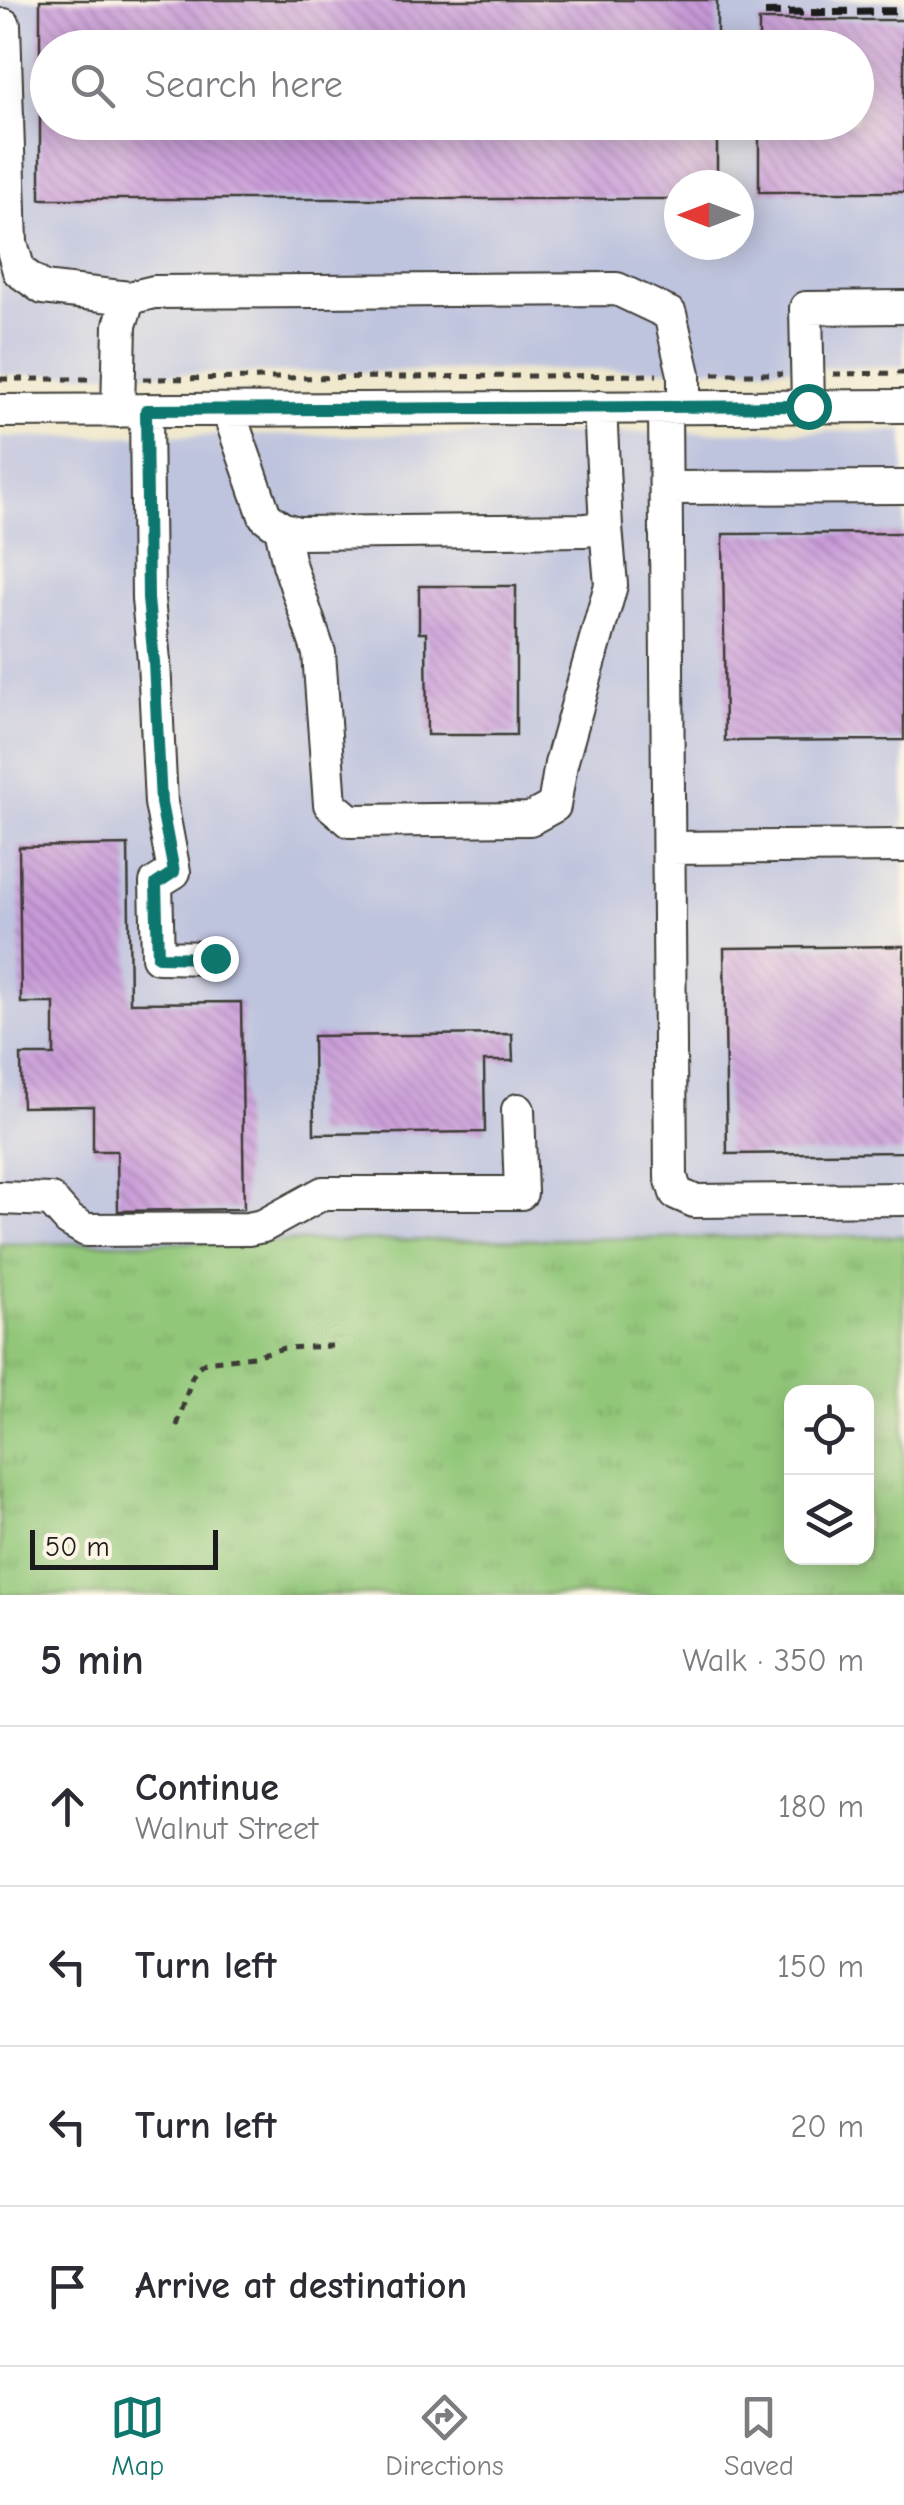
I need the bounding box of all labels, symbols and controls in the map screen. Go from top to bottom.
search box [30,30,874,140]
icon: search [65,58,120,113]
text: Search here [145,63,343,107]
north arrow [664,170,754,260]
route start [786,384,832,430]
route end [193,936,239,982]
map controls [784,1385,874,1565]
button: locate [784,1385,874,1475]
button: layers [784,1475,874,1565]
scale bar [30,1525,218,1570]
text: 50 m [45,1531,110,1563]
text: 5 min [40,1636,144,1685]
text: Walk · 350 m [682,1642,864,1679]
text: Continue [135,1766,279,1810]
icon: ahead [40,1779,95,1834]
text: 180 m [778,1788,864,1825]
text: Walnut Street [135,1810,318,1847]
icon: left [40,1939,95,1994]
text: Turn left [135,1944,276,1988]
text: 150 m [777,1948,864,1985]
icon: left [40,2099,95,2154]
text: Turn left [135,2104,276,2148]
text: 20 m [791,2108,864,2145]
icon: arrive [40,2259,95,2314]
text: Arrive at destination [135,2264,467,2308]
tab: Map [110,2390,165,2482]
tab: Directions [385,2390,504,2482]
tab: Saved [724,2390,794,2482]

